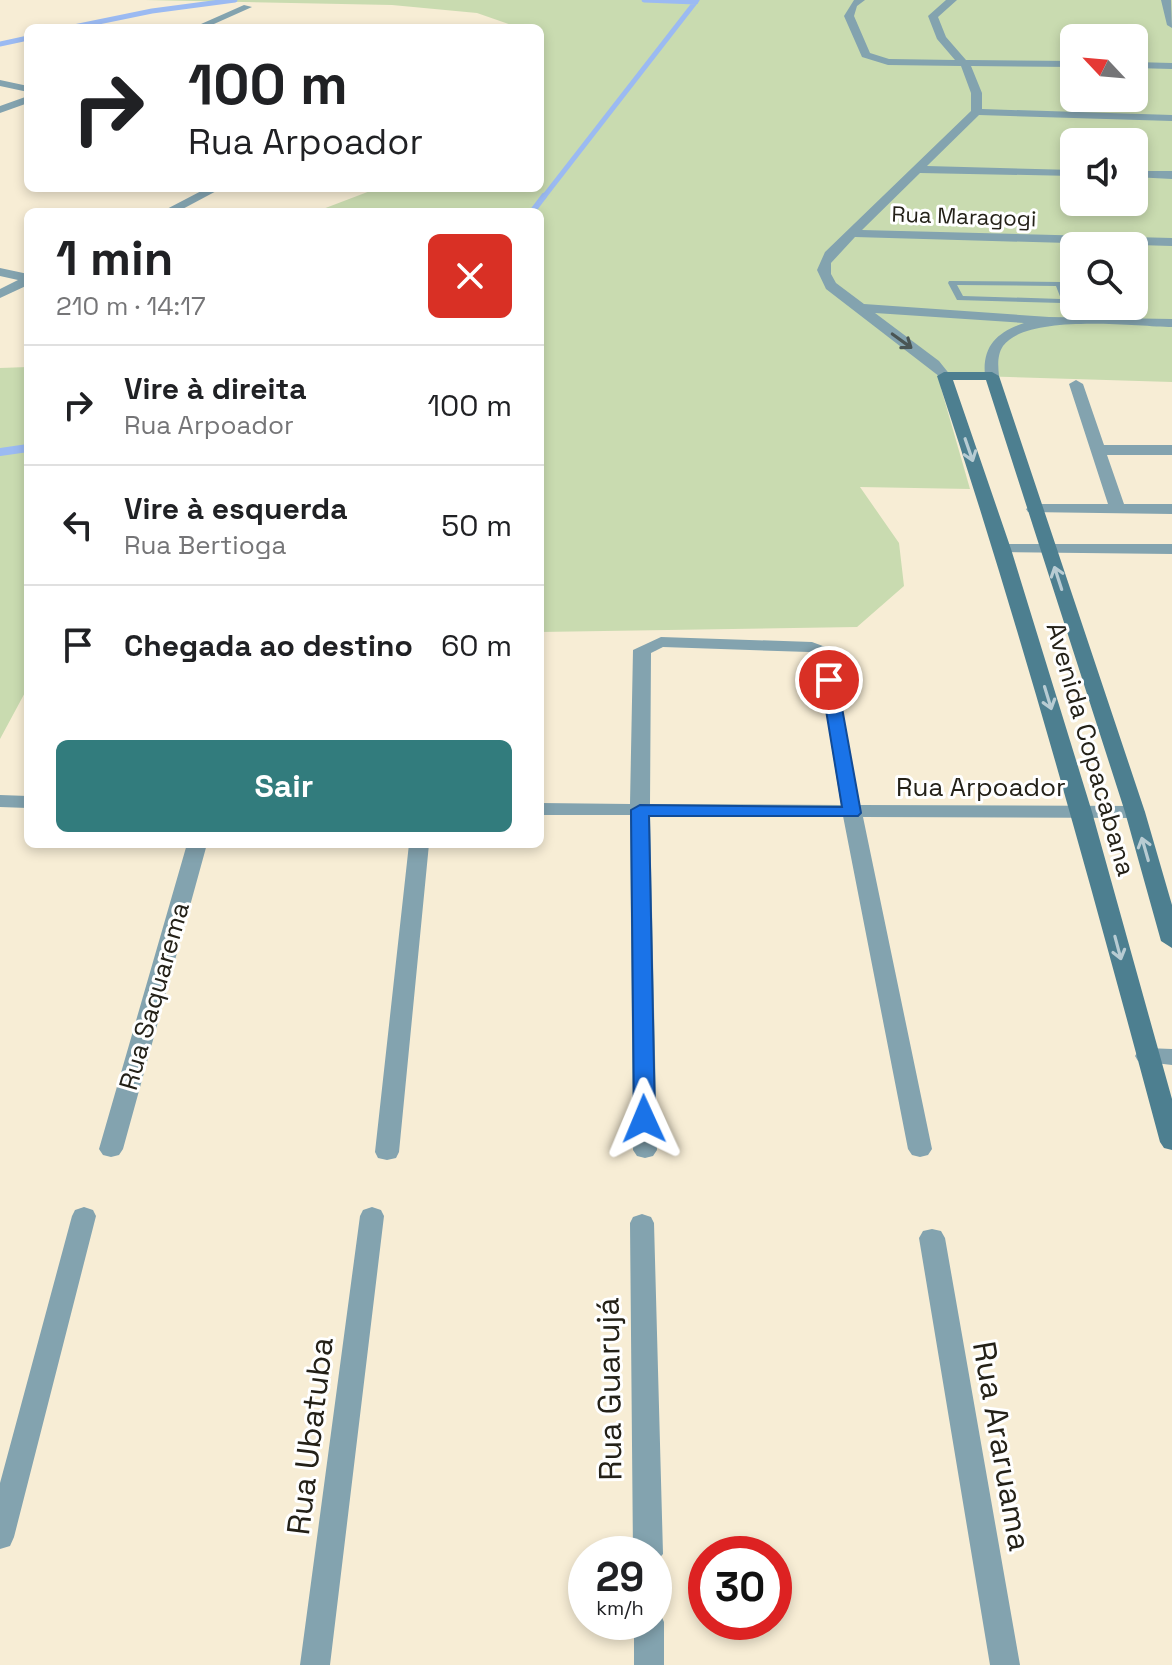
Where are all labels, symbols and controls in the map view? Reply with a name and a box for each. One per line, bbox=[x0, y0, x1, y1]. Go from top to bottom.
north arrow bbox=[1060, 24, 1148, 112]
map controls bbox=[1060, 24, 1148, 320]
text: 100 m bbox=[188, 49, 348, 120]
icon: right bbox=[56, 56, 160, 160]
text: Rua Arpoador bbox=[188, 119, 423, 165]
button: sound bbox=[1060, 128, 1148, 216]
street label: Rua Maragogi bbox=[891, 199, 1037, 233]
text: 1 min bbox=[56, 228, 173, 289]
button: search bbox=[1060, 232, 1148, 320]
button: close bbox=[428, 234, 512, 318]
text: 210 m · 14:17 bbox=[56, 289, 206, 323]
one-way arrow bbox=[891, 332, 913, 349]
text: Vire à direita bbox=[124, 369, 307, 408]
icon: right bbox=[56, 383, 100, 427]
text: 100 m bbox=[427, 386, 512, 425]
text: Rua Arpoador bbox=[124, 408, 294, 442]
one-way arrow bbox=[963, 437, 978, 462]
text: Vire à esquerda bbox=[124, 489, 348, 528]
icon: left bbox=[56, 503, 100, 547]
text: 50 m bbox=[441, 506, 512, 545]
text: Rua Bertioga bbox=[124, 528, 286, 562]
one-way arrow bbox=[1050, 566, 1065, 591]
street label: Avenida Copacabana bbox=[1038, 618, 1144, 880]
icon: arrive bbox=[56, 623, 100, 667]
text: Chegada ao destino bbox=[124, 626, 413, 665]
text: 60 m bbox=[441, 626, 512, 665]
pin bbox=[795, 646, 863, 714]
icon: arrive bbox=[807, 658, 851, 702]
one-way arrow bbox=[1041, 685, 1056, 710]
button: Sair bbox=[56, 740, 512, 832]
street label: Rua Arpoador bbox=[896, 770, 1066, 804]
one-way arrow bbox=[1137, 837, 1152, 863]
street label: Rua Saquarema bbox=[111, 898, 197, 1094]
one-way arrow bbox=[1111, 935, 1126, 961]
position arrow bbox=[602, 1077, 686, 1161]
street label: Rua Guarujá bbox=[587, 1297, 631, 1481]
street label: Rua Ubatuba bbox=[278, 1335, 342, 1537]
street label: Rua Araruama bbox=[964, 1338, 1040, 1554]
speed limit sign: 30 bbox=[688, 1536, 792, 1640]
text: 29 bbox=[596, 1552, 644, 1603]
text: km/h bbox=[596, 1595, 644, 1621]

